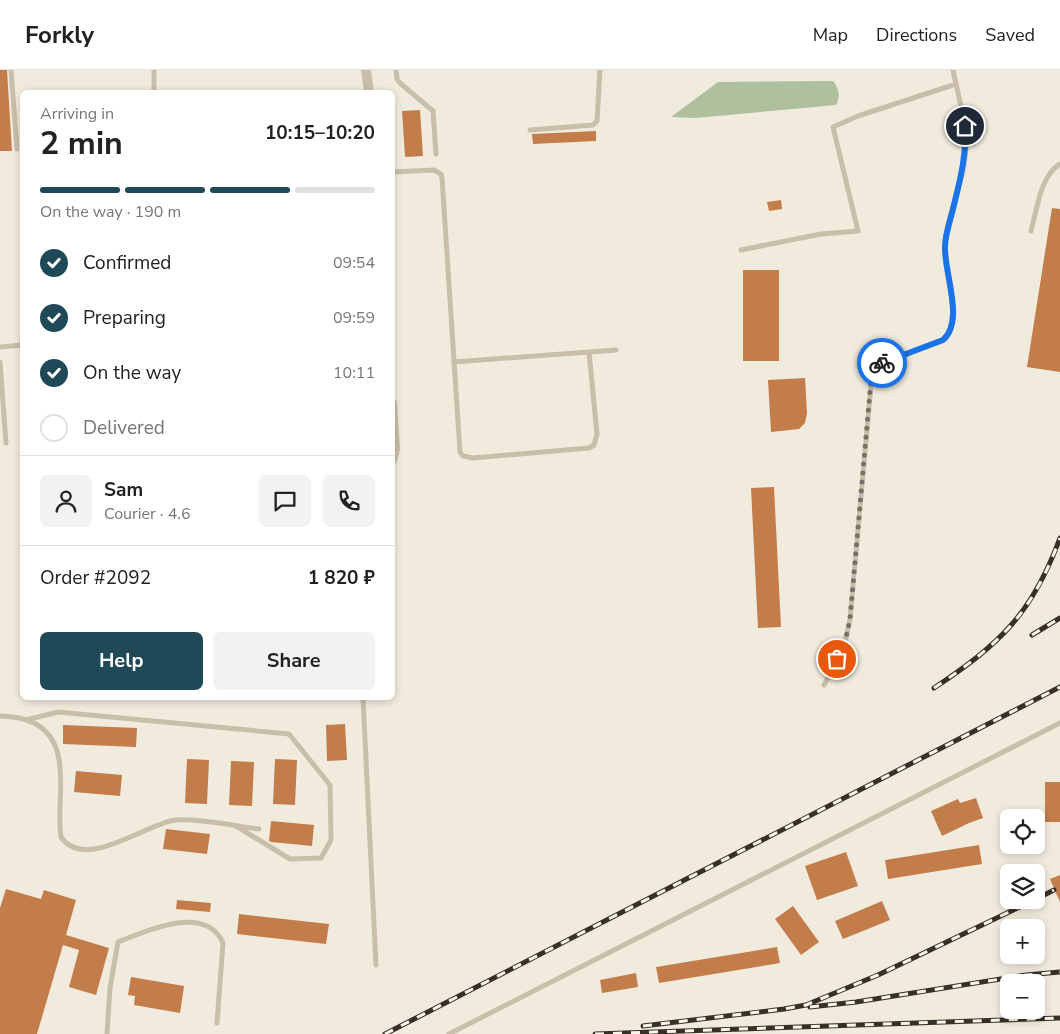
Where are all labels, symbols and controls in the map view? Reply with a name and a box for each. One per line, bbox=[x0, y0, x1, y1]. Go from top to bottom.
text: Forkly bbox=[25, 19, 94, 51]
text: Map bbox=[813, 23, 848, 47]
text: Directions bbox=[876, 23, 957, 47]
text: Saved bbox=[985, 23, 1035, 47]
text: Arriving in bbox=[40, 103, 114, 125]
pin bbox=[944, 105, 986, 147]
icon: home bbox=[951, 112, 979, 140]
text: 10:15–10:20 bbox=[265, 120, 375, 146]
text: 2 min bbox=[40, 122, 123, 165]
text: On the way · 190 m bbox=[40, 201, 181, 223]
icon: check bbox=[40, 249, 68, 277]
text: Confirmed bbox=[83, 250, 171, 276]
text: 09:54 bbox=[333, 252, 375, 274]
icon: check bbox=[40, 304, 68, 332]
text: Preparing bbox=[83, 305, 166, 331]
text: 09:59 bbox=[333, 307, 375, 329]
courier bbox=[857, 338, 907, 388]
icon: bike bbox=[868, 349, 896, 377]
icon: check bbox=[40, 359, 68, 387]
text: On the way bbox=[83, 360, 181, 386]
text: 10:11 bbox=[333, 362, 375, 384]
text: Delivered bbox=[83, 415, 165, 441]
button: person bbox=[40, 475, 92, 527]
button: chat bbox=[259, 475, 311, 527]
button: phone bbox=[323, 475, 375, 527]
text: Sam bbox=[104, 477, 143, 503]
text: Courier · 4.6 bbox=[104, 503, 190, 525]
text: Order #2092 bbox=[40, 565, 151, 591]
text: 1 820 ₽ bbox=[308, 565, 375, 591]
button: Help bbox=[40, 632, 203, 690]
button: Share bbox=[213, 632, 375, 690]
pin bbox=[816, 638, 858, 680]
icon: bag bbox=[823, 645, 851, 673]
map controls bbox=[1000, 809, 1045, 1019]
button: locate bbox=[1000, 809, 1045, 854]
button: layers bbox=[1000, 864, 1045, 909]
button: + bbox=[1000, 919, 1045, 964]
button: − bbox=[1000, 974, 1045, 1019]

